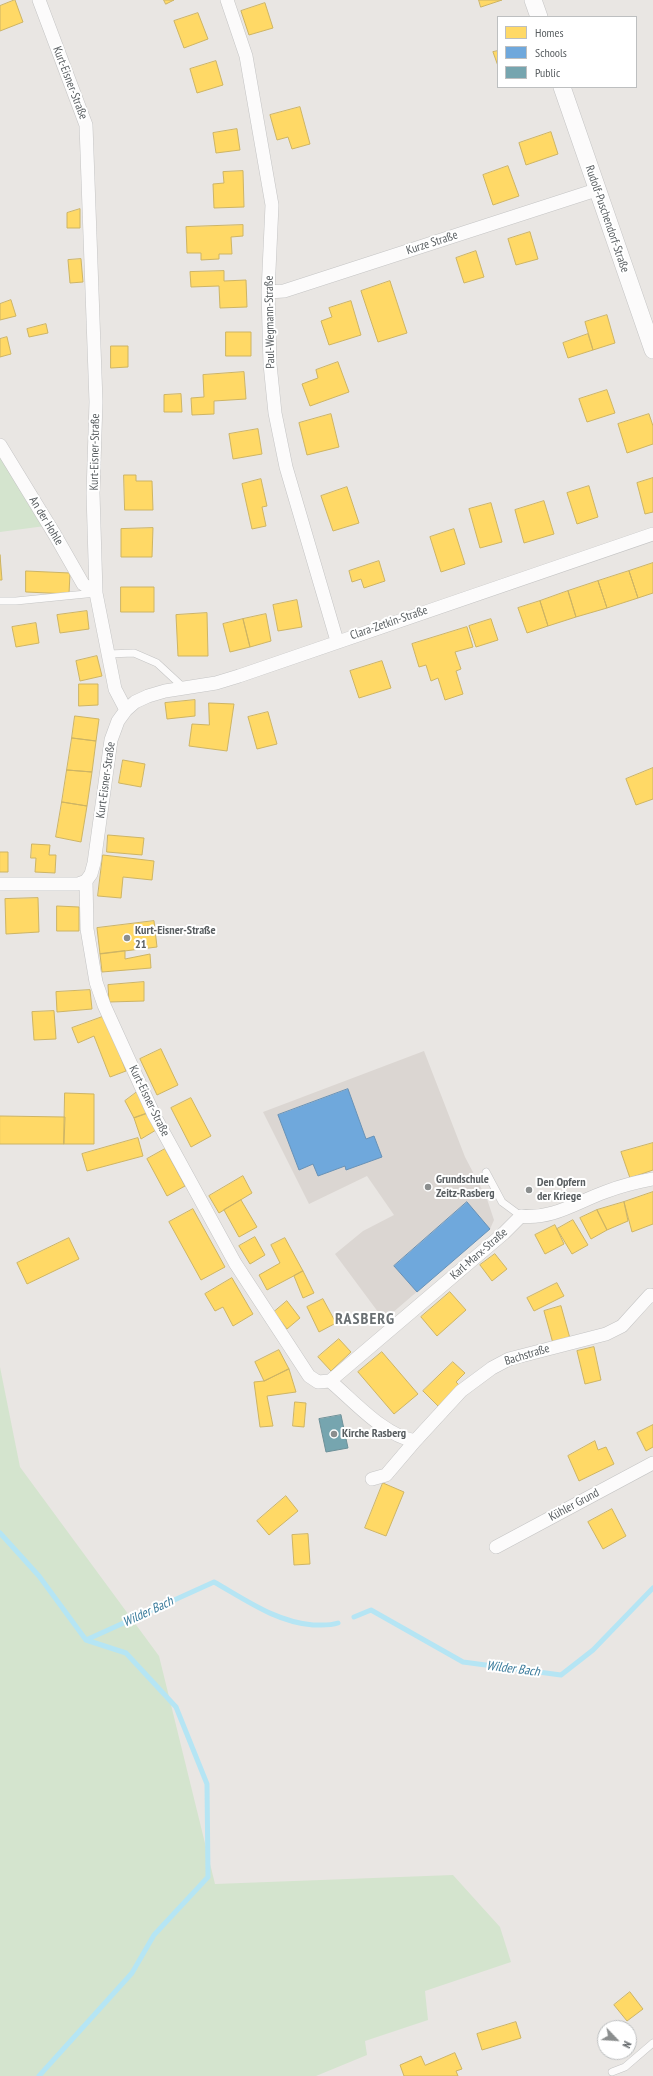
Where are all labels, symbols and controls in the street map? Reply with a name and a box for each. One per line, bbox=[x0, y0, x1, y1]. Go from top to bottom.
legend bbox=[497, 16, 637, 88]
text: Homes bbox=[535, 25, 563, 40]
street label: Kurt-Eisner-Straße bbox=[49, 44, 91, 122]
text: Schools bbox=[535, 45, 567, 60]
text: Public bbox=[535, 65, 560, 80]
street label: Rudolf-Puschendorf-Straße bbox=[582, 164, 632, 274]
street label: Kurze Straße bbox=[404, 228, 460, 258]
street label: Paul-Wegmann-Straße bbox=[262, 275, 278, 369]
street label: Kurt-Eisner-Straße bbox=[87, 413, 103, 491]
street label: An der Hohle bbox=[26, 494, 66, 548]
street label: Clara-Zetkin-Straße bbox=[348, 603, 430, 643]
street label: Kurt-Eisner-Straße bbox=[94, 741, 118, 819]
place label: Kurt-Eisner-Straße 21 bbox=[135, 924, 216, 952]
marker: Kurt-Eisner-Straße 21 bbox=[122, 933, 132, 943]
street label: Kurt-Eisner-Straße bbox=[126, 1063, 172, 1139]
place label: Grundschule Zeitz-Rasberg bbox=[436, 1173, 495, 1201]
place label: Den Opfern der Kriege bbox=[537, 1176, 586, 1204]
marker: Grundschule Zeitz-Rasberg bbox=[423, 1182, 433, 1192]
marker: Den Opfern der Kriege bbox=[524, 1185, 534, 1195]
street label: Karl-Marx-Straße bbox=[447, 1225, 511, 1283]
district label: RASBERG bbox=[335, 1309, 395, 1329]
street label: Bachstraße bbox=[503, 1341, 551, 1369]
place label: Kirche Rasberg bbox=[342, 1427, 406, 1441]
marker: Kirche Rasberg bbox=[329, 1429, 339, 1439]
street label: Kühler Grund bbox=[546, 1486, 602, 1524]
water label: Wilder Bach bbox=[120, 1594, 176, 1630]
water label: Wilder Bach bbox=[485, 1658, 541, 1680]
north arrow bbox=[597, 2020, 637, 2060]
text: N bbox=[619, 2039, 635, 2050]

